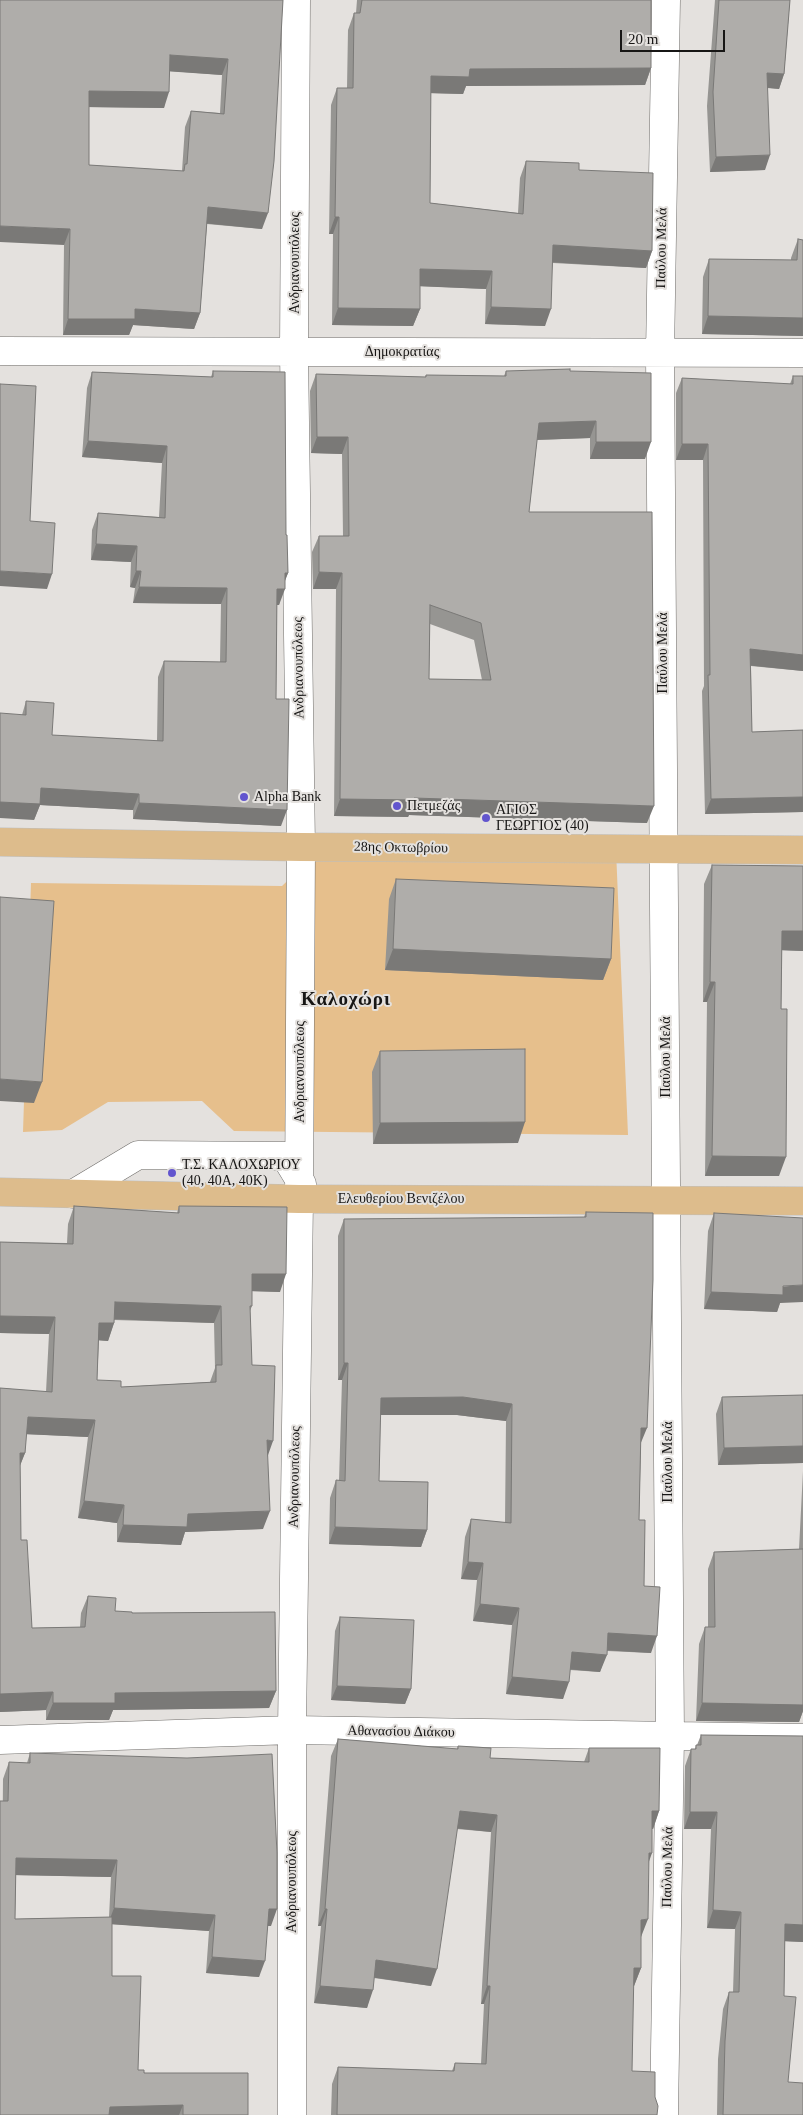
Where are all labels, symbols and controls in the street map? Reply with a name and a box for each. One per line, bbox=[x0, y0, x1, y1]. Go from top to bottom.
scale bar bbox=[623, 20, 728, 52]
text: 20 m bbox=[628, 31, 658, 47]
street label: Παύλου Μελά bbox=[653, 207, 671, 289]
street label: Ανδριανουπόλεως bbox=[287, 212, 303, 314]
street label: Δημοκρατίας bbox=[365, 344, 439, 360]
street label: Παύλου Μελά bbox=[655, 612, 671, 694]
street label: Ανδριανουπόλεως bbox=[290, 617, 308, 719]
place label: Alpha Bank bbox=[254, 789, 321, 805]
marker: Alpha Bank bbox=[238, 791, 250, 803]
place label: Πετμεζάς bbox=[407, 798, 460, 814]
marker: Πετμεζάς bbox=[391, 800, 403, 812]
place label: ΑΓΙΟΣ ΓΕΩΡΓΙΟΣ (40) bbox=[496, 802, 589, 834]
marker: ΑΓΙΟΣ ΓΕΩΡΓΙΟΣ (40) bbox=[480, 812, 492, 824]
street label: 28ης Οκτωβρίου bbox=[354, 839, 448, 857]
district label: Καλοχώρι bbox=[300, 989, 392, 1011]
street label: Παύλου Μελά bbox=[658, 1016, 674, 1098]
street label: Ανδριανουπόλεως bbox=[292, 1021, 308, 1123]
place label: Τ.Σ. ΚΑΛΟΧΩΡΙΟΥ (40, 40Α, 40Κ) bbox=[182, 1157, 301, 1190]
marker: Τ.Σ. ΚΑΛΟΧΩΡΙΟΥ (40, 40Α, 40Κ) bbox=[166, 1167, 178, 1179]
street label: Ελευθερίου Βενιζέλου bbox=[338, 1191, 464, 1207]
street label: Παύλου Μελά bbox=[660, 1421, 676, 1503]
street label: Ανδριανουπόλεως bbox=[286, 1426, 304, 1528]
street label: Αθανασίου Διάκου bbox=[347, 1723, 455, 1741]
street label: Παύλου Μελά bbox=[659, 1826, 677, 1908]
street label: Ανδριανουπόλεως bbox=[284, 1831, 300, 1933]

